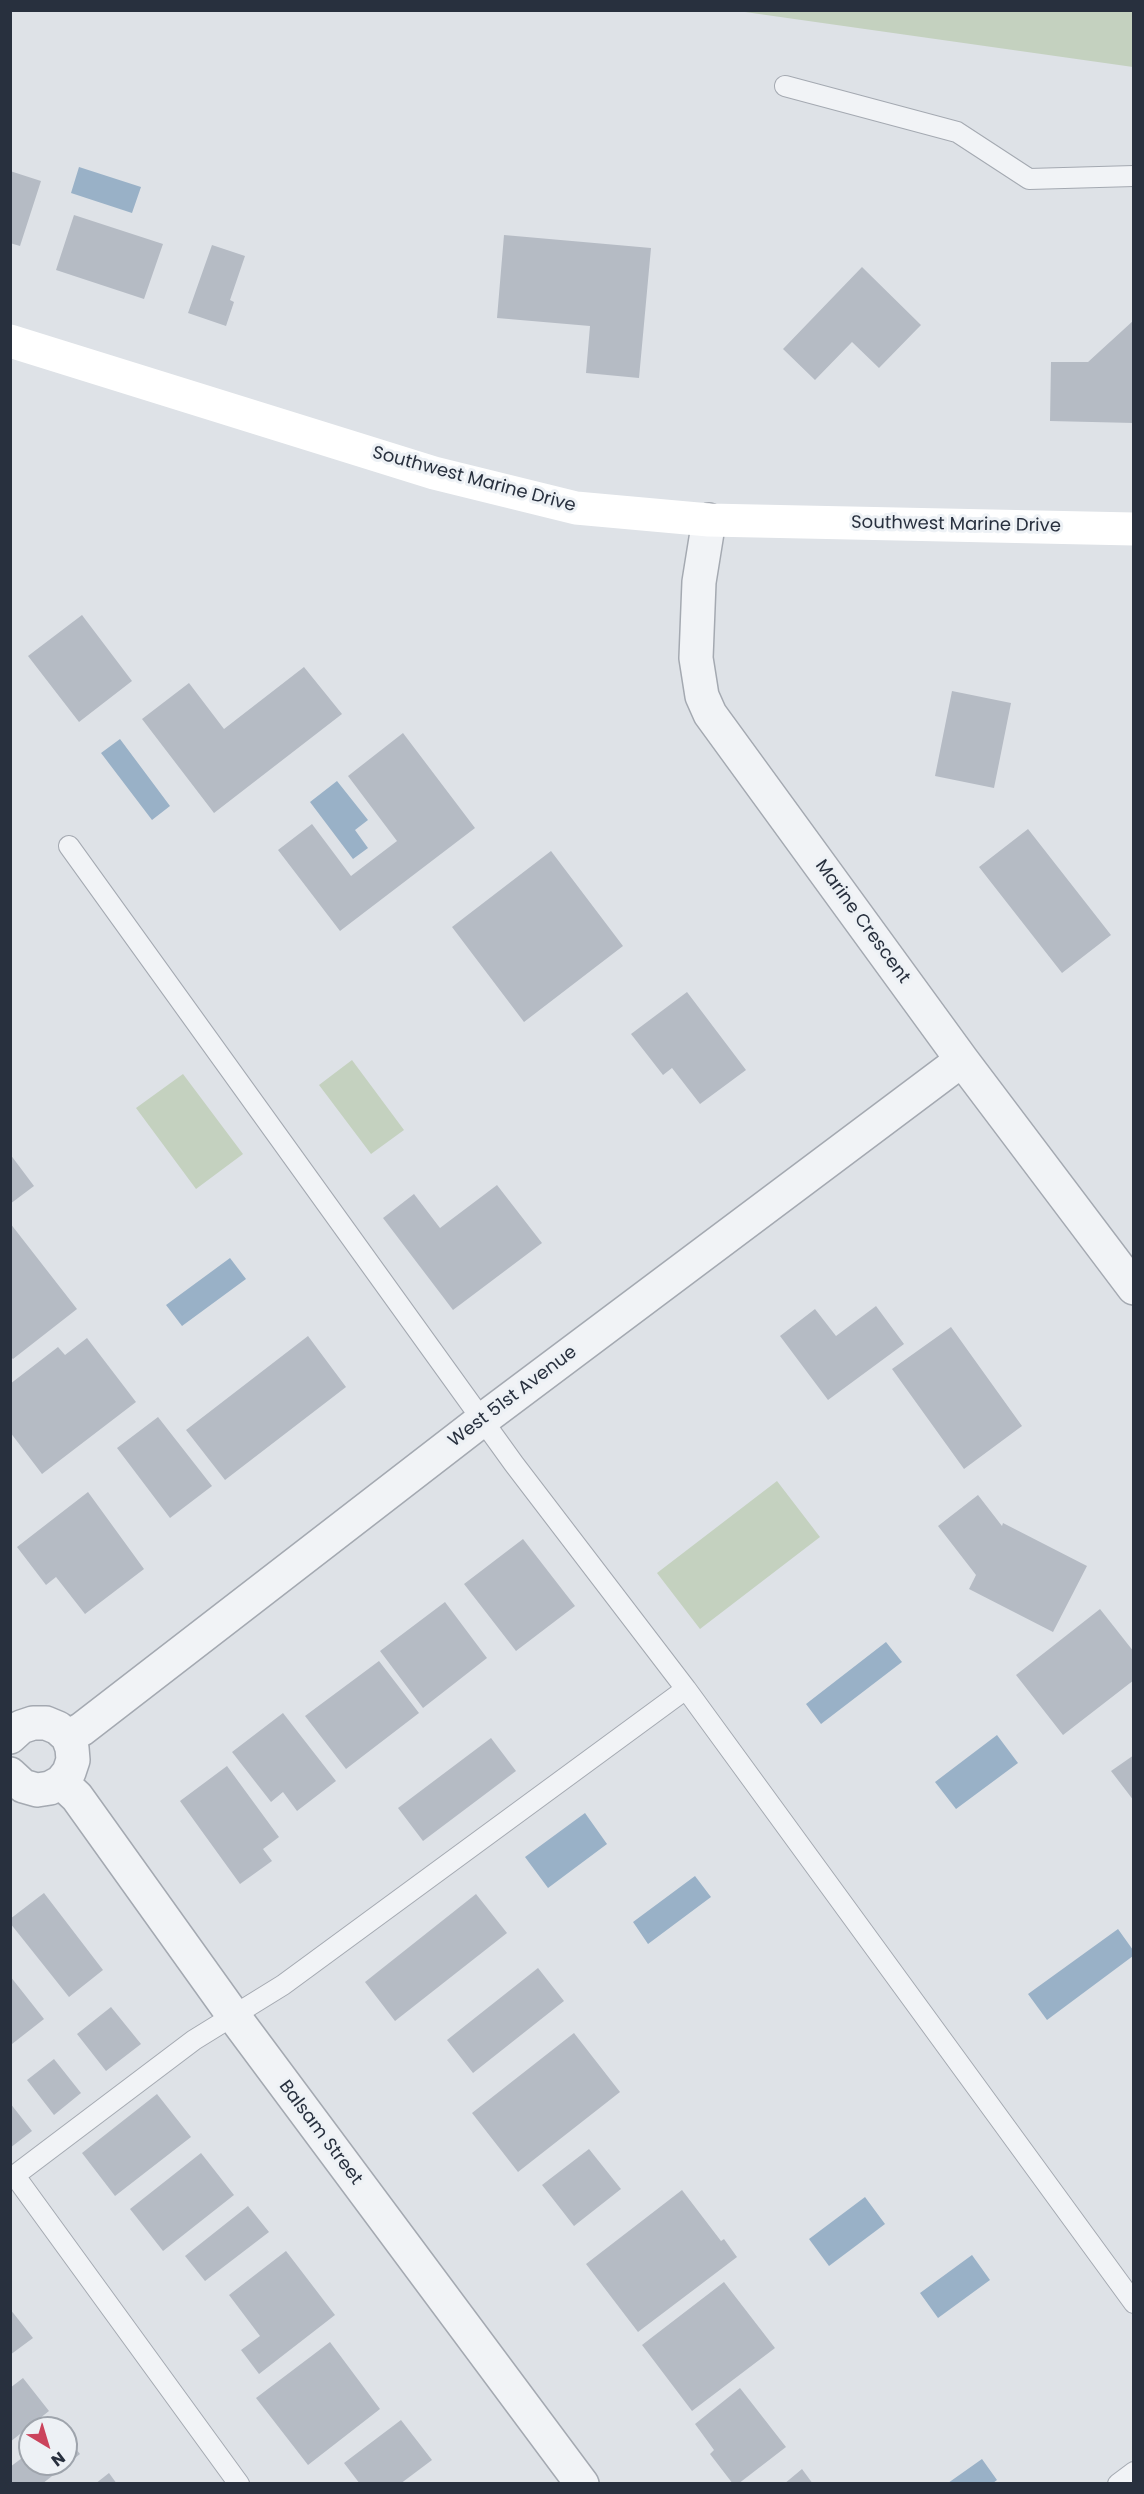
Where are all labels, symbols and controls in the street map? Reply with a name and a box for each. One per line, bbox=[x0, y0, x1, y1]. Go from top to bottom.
street label: Southwest Marine Drive bbox=[370, 442, 578, 518]
street label: Southwest Marine Drive bbox=[851, 512, 1061, 538]
street label: Marine Crescent bbox=[810, 856, 914, 988]
street label: West 51st Avenue bbox=[445, 1342, 581, 1452]
street label: Balsam Street bbox=[274, 2076, 366, 2190]
north arrow bbox=[18, 2416, 78, 2476]
text: N bbox=[46, 2446, 70, 2472]

